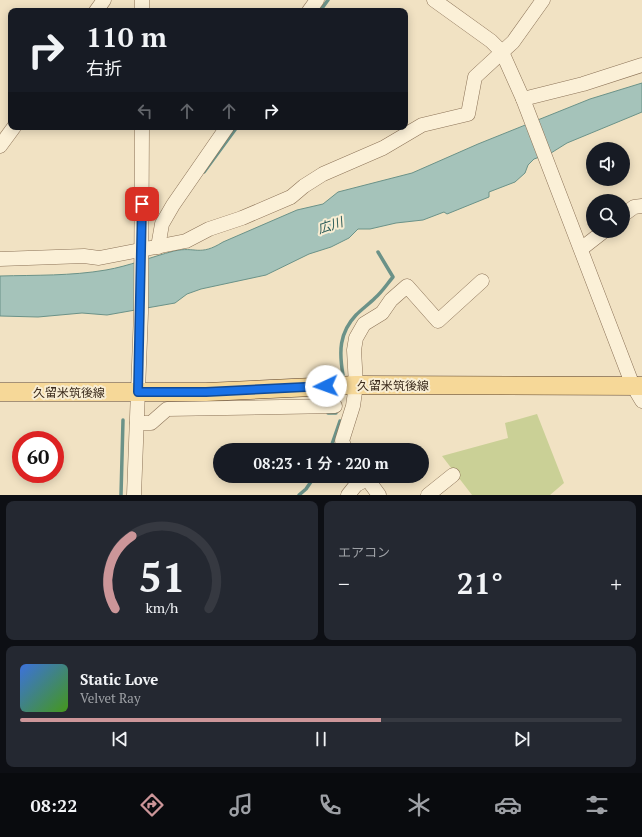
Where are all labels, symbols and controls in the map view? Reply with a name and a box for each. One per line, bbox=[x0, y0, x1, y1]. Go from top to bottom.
text: 110 m bbox=[86, 18, 167, 55]
icon: right bbox=[20, 24, 72, 76]
text: 右折 bbox=[86, 56, 122, 80]
icon: left bbox=[134, 100, 156, 122]
icon: ahead bbox=[176, 100, 198, 122]
icon: ahead bbox=[218, 100, 240, 122]
icon: right bbox=[260, 100, 282, 122]
map controls bbox=[586, 142, 630, 238]
button: sound bbox=[586, 142, 630, 186]
pin bbox=[125, 187, 159, 221]
icon: arrive bbox=[131, 193, 153, 215]
button: search bbox=[586, 194, 630, 238]
water label: 広川 bbox=[315, 212, 347, 238]
position arrow bbox=[305, 365, 347, 407]
street label: 久留米筑後線 bbox=[357, 378, 429, 393]
street label: 久留米筑後線 bbox=[33, 385, 105, 400]
speed limit sign: 60 bbox=[12, 431, 64, 483]
text: 08:23 · 1 分 · 220 m bbox=[254, 453, 389, 473]
text: エアコン bbox=[338, 543, 390, 561]
text: 51 bbox=[138, 548, 186, 603]
text: 21° bbox=[457, 563, 503, 603]
text: − bbox=[338, 569, 350, 598]
text: + bbox=[610, 569, 622, 598]
text: km/h bbox=[146, 597, 179, 616]
text: Static Love bbox=[80, 669, 158, 689]
text: Velvet Ray bbox=[80, 689, 140, 707]
icon: previous bbox=[109, 728, 131, 750]
icon: pause bbox=[310, 728, 332, 750]
icon: next bbox=[511, 728, 533, 750]
icon: directions bbox=[138, 791, 166, 819]
icon: music bbox=[227, 791, 255, 819]
icon: phone bbox=[316, 791, 344, 819]
icon: climate bbox=[405, 791, 433, 819]
icon: car bbox=[494, 791, 522, 819]
icon: filters bbox=[583, 791, 611, 819]
text: 08:22 bbox=[31, 793, 77, 817]

